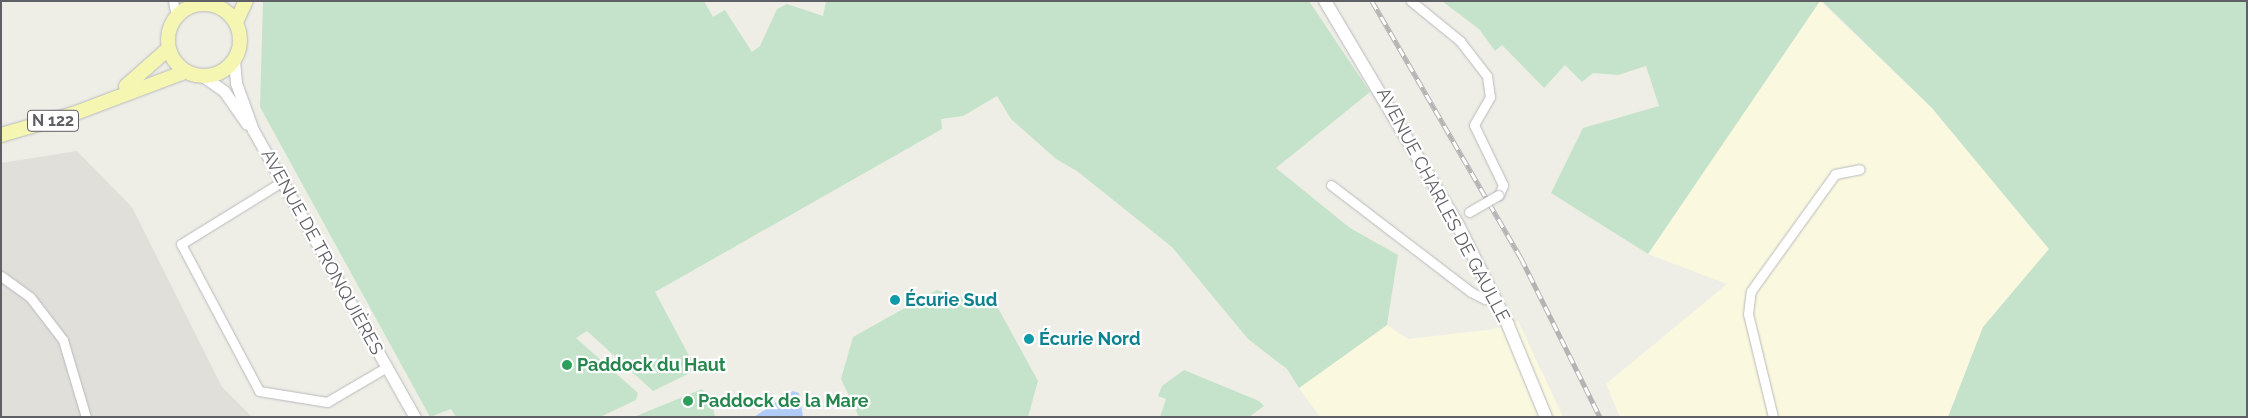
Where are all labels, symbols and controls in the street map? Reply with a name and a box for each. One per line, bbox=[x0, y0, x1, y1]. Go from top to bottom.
street label: AVENUE CHARLES DE GAULLE bbox=[1372, 84, 1514, 326]
road number: N 122 bbox=[27, 108, 79, 134]
street label: AVENUE DE TRONQUIÈRES bbox=[256, 145, 388, 359]
place label: Écurie Sud bbox=[905, 289, 997, 311]
marker: Écurie Sud bbox=[889, 294, 901, 306]
place label: Écurie Nord bbox=[1039, 328, 1141, 350]
marker: Écurie Nord bbox=[1023, 333, 1035, 345]
place label: Paddock du Haut bbox=[577, 354, 726, 376]
marker: Paddock du Haut bbox=[561, 359, 573, 371]
place label: Paddock de la Mare bbox=[698, 390, 869, 412]
marker: Paddock de la Mare bbox=[682, 395, 694, 407]

